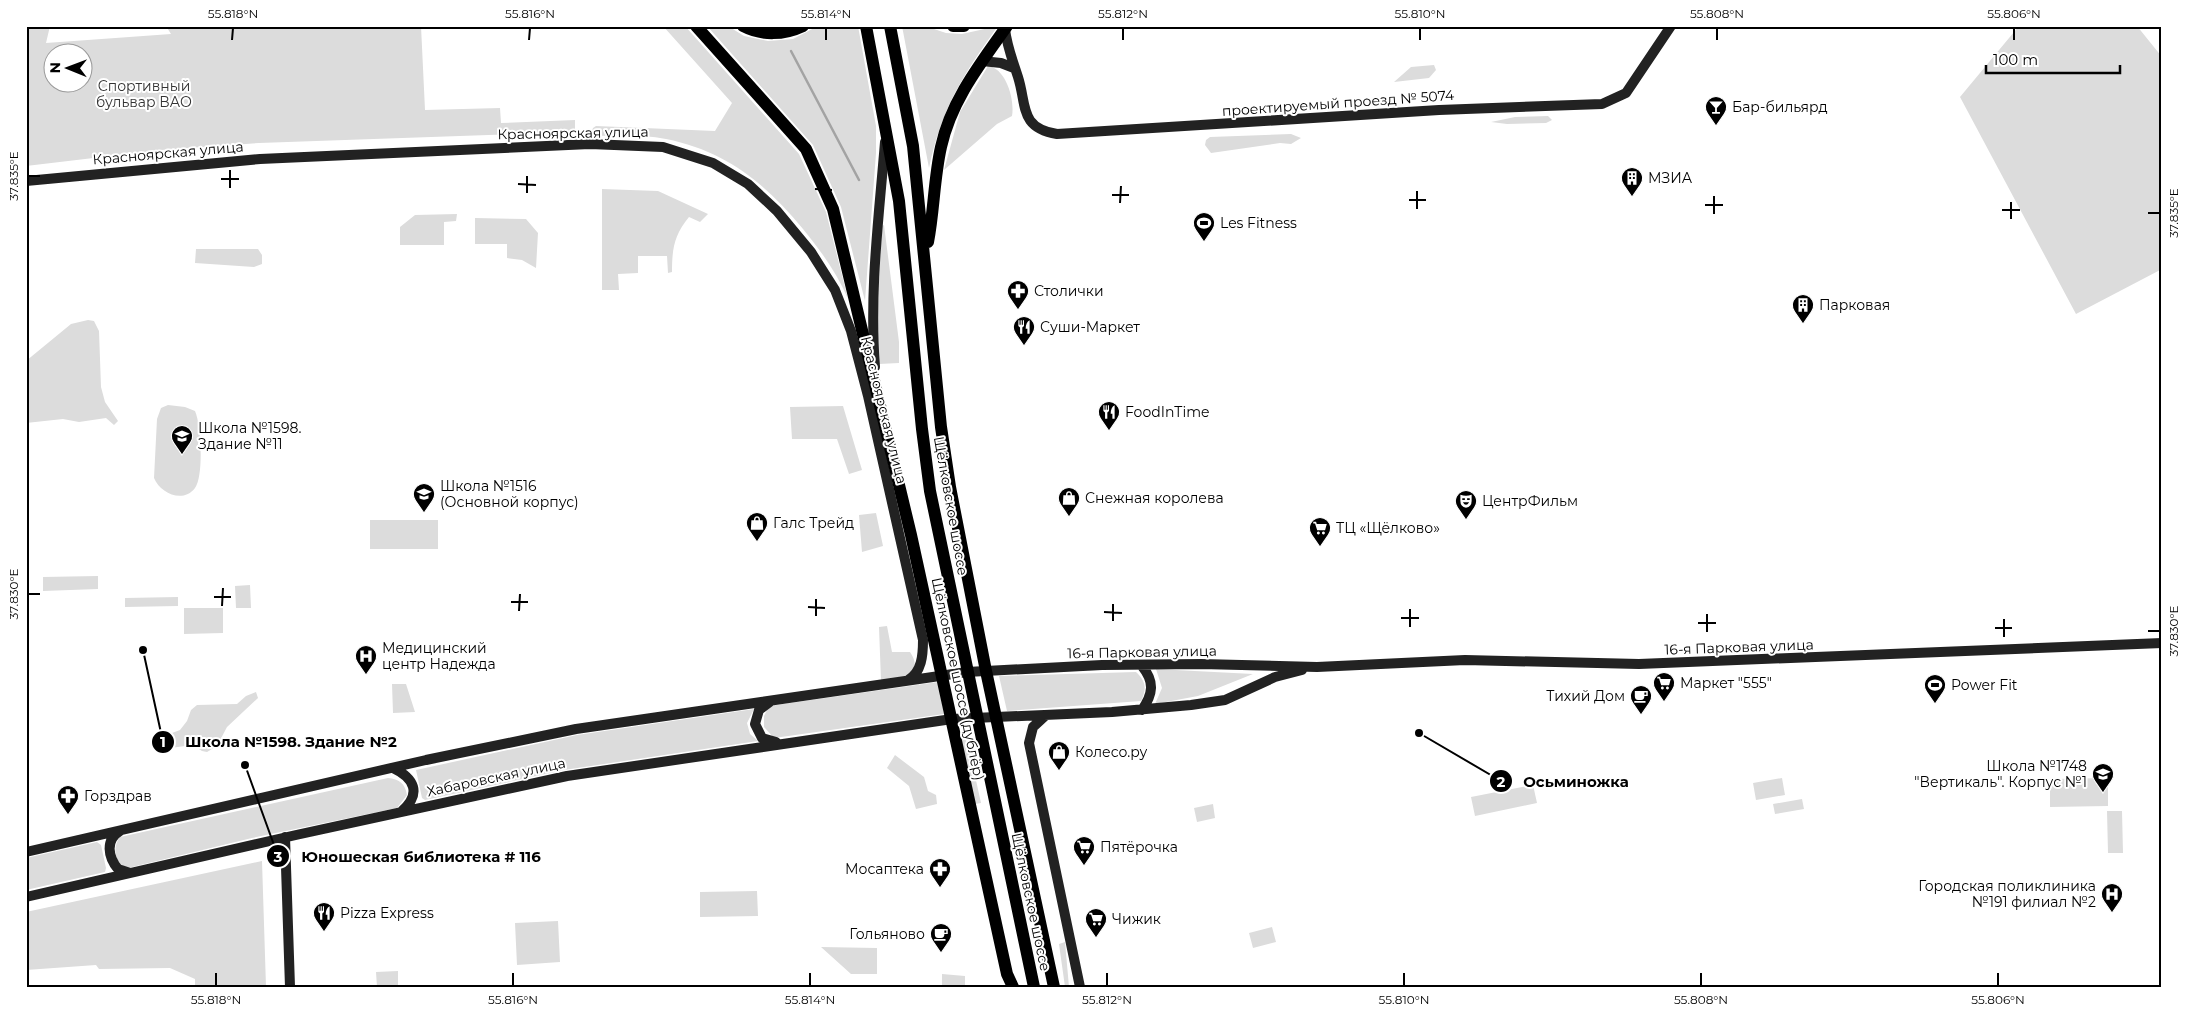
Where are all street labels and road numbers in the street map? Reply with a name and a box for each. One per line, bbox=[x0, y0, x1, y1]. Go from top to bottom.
street label: проектируемый проезд № 5074 bbox=[1221, 86, 1455, 120]
street label: Красноярская улица bbox=[497, 123, 649, 143]
street label: Красноярская улица bbox=[92, 137, 244, 169]
street label: Красноярская улица bbox=[857, 334, 911, 486]
street label: Щёлковское шоссе bbox=[930, 435, 972, 577]
street label: Щёлковское шоссе (дублёр) bbox=[928, 576, 988, 782]
street label: 16-я Парковая улица bbox=[1664, 635, 1814, 659]
street label: 16-я Парковая улица bbox=[1067, 642, 1217, 662]
street label: Хабаровская улица bbox=[425, 754, 567, 800]
street label: Щёлковское шоссе bbox=[1008, 831, 1054, 973]

